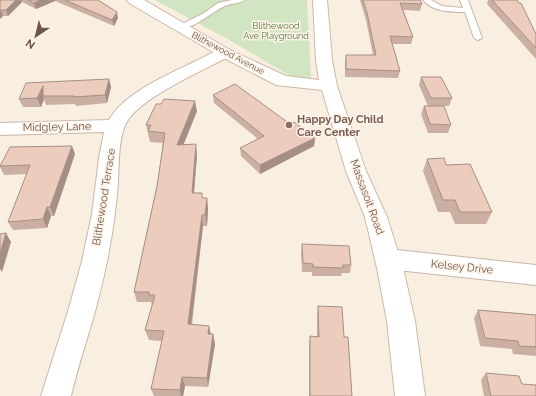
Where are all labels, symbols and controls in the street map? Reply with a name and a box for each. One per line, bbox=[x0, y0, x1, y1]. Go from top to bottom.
north arrow bbox=[16, 16, 56, 56]
park label: Blithewood Ave Playground bbox=[243, 21, 309, 41]
street label: Blithewood Avenue bbox=[190, 30, 267, 77]
text: N bbox=[23, 36, 38, 52]
place label: Happy Day Child Care Center bbox=[297, 113, 384, 139]
street label: Midgley Lane bbox=[23, 120, 92, 134]
marker: Happy Day Child Care Center bbox=[284, 120, 294, 130]
street label: Blithewood Terrace bbox=[90, 147, 118, 247]
street label: Massasoit Road bbox=[347, 157, 387, 237]
street label: Kelsey Drive bbox=[430, 257, 494, 277]

